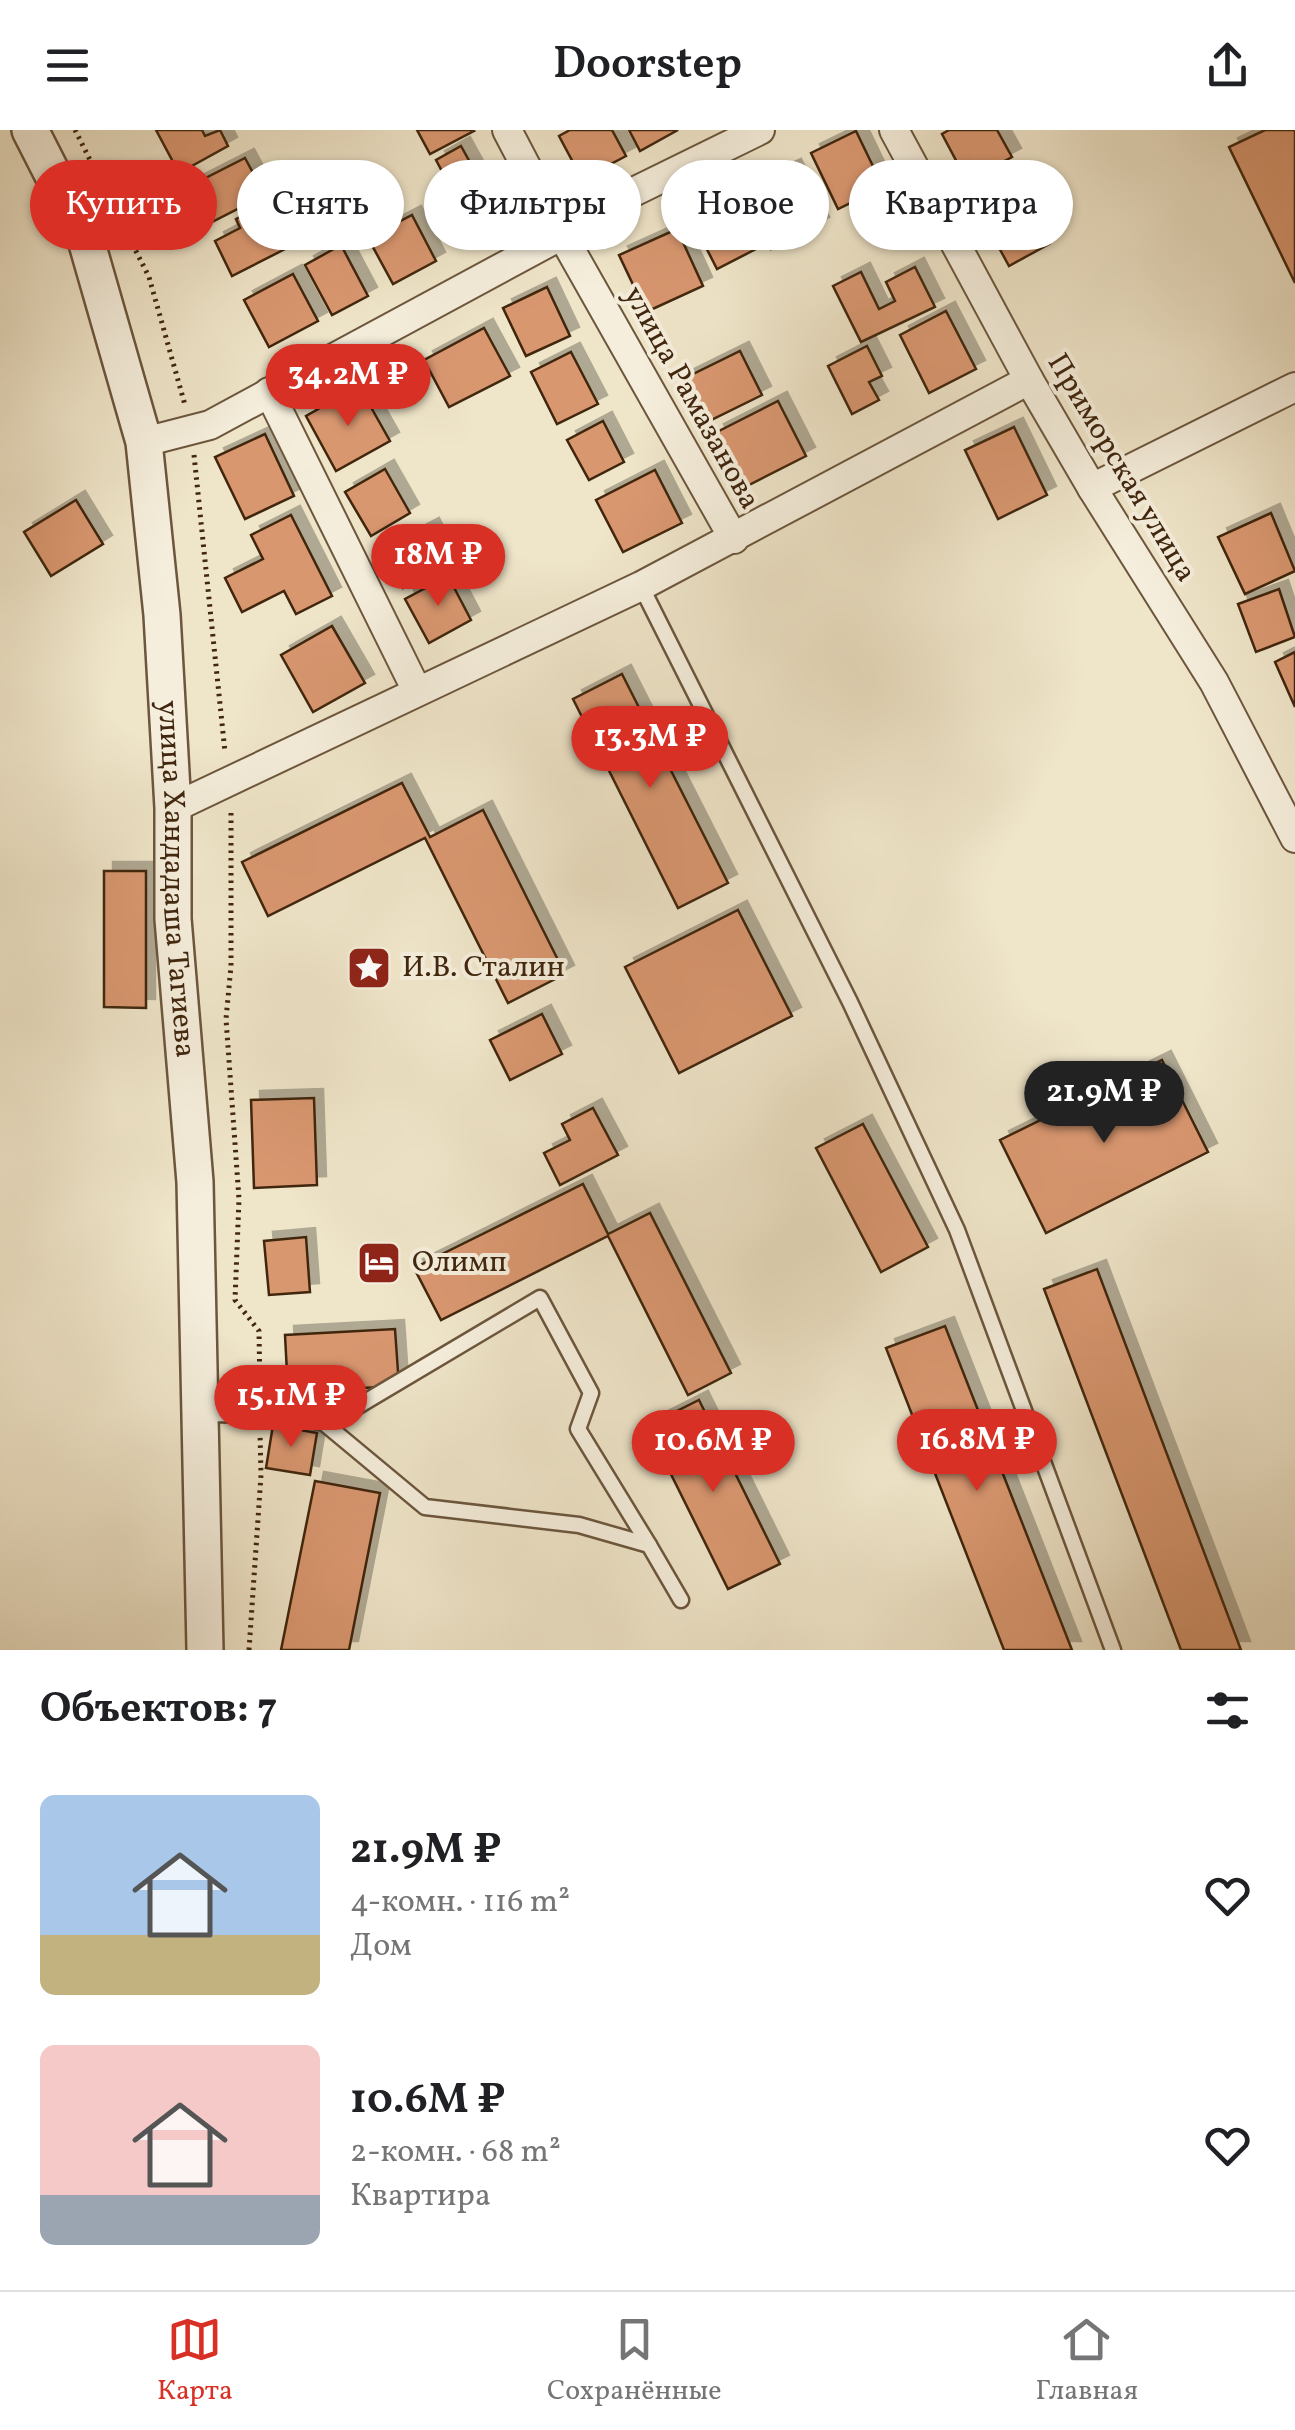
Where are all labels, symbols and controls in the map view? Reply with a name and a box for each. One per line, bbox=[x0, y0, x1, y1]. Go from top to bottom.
text: Doorstep bbox=[553, 34, 742, 97]
icon: menu bbox=[40, 38, 95, 93]
icon: share bbox=[1200, 38, 1255, 93]
chip: Купить bbox=[30, 160, 217, 250]
chip: Снять bbox=[237, 160, 404, 250]
chip: Фильтры bbox=[424, 160, 641, 250]
chip: Новое bbox=[661, 160, 829, 250]
chip: Квартира bbox=[849, 160, 1073, 250]
street label: улица Рамазанова bbox=[612, 279, 770, 517]
pin: 34.2M ₽ bbox=[256, 344, 440, 429]
street label: Приморская улица bbox=[1036, 346, 1206, 590]
text: 34.2M ₽ bbox=[288, 354, 408, 398]
pin: 18M ₽ bbox=[368, 524, 508, 609]
text: 18M ₽ bbox=[393, 534, 483, 578]
street label: улица Хандадаша Тагиева bbox=[146, 699, 206, 1060]
pin: 13.3M ₽ bbox=[558, 706, 742, 791]
text: 13.3M ₽ bbox=[593, 716, 707, 760]
place icon: И.В. Сталин bbox=[346, 945, 392, 991]
place label: И.В. Сталин bbox=[402, 947, 565, 989]
pin: 21.9M ₽ bbox=[1012, 1061, 1196, 1146]
text: 21.9M ₽ bbox=[1046, 1071, 1162, 1115]
hotel icon: Олимп bbox=[356, 1240, 402, 1286]
place label: Олимп bbox=[412, 1242, 507, 1284]
pin: 15.1M ₽ bbox=[199, 1365, 383, 1450]
text: 15.1M ₽ bbox=[236, 1375, 346, 1419]
pin: 16.8M ₽ bbox=[885, 1409, 1069, 1494]
pin: 10.6M ₽ bbox=[621, 1410, 805, 1495]
text: 16.8M ₽ bbox=[919, 1419, 1035, 1463]
text: 10.6M ₽ bbox=[654, 1420, 772, 1464]
text: Объектов: 7 bbox=[40, 1681, 277, 1740]
icon: filters bbox=[1200, 1683, 1255, 1738]
text: 21.9M ₽ bbox=[350, 1822, 502, 1881]
icon: home bbox=[120, 1835, 240, 1955]
icon: heart bbox=[1200, 1868, 1255, 1923]
text: 4-комн. · 116 m² bbox=[350, 1881, 570, 1925]
text: Дом bbox=[350, 1925, 412, 1969]
text: 10.6M ₽ bbox=[350, 2072, 506, 2131]
icon: home bbox=[120, 2085, 240, 2205]
icon: heart bbox=[1200, 2118, 1255, 2173]
text: 2-комн. · 68 m² bbox=[350, 2131, 561, 2175]
text: Квартира bbox=[350, 2175, 491, 2219]
tab: Карта bbox=[157, 2312, 233, 2411]
tab: Сохранённые bbox=[547, 2312, 722, 2411]
tab: Главная bbox=[1036, 2312, 1138, 2411]

